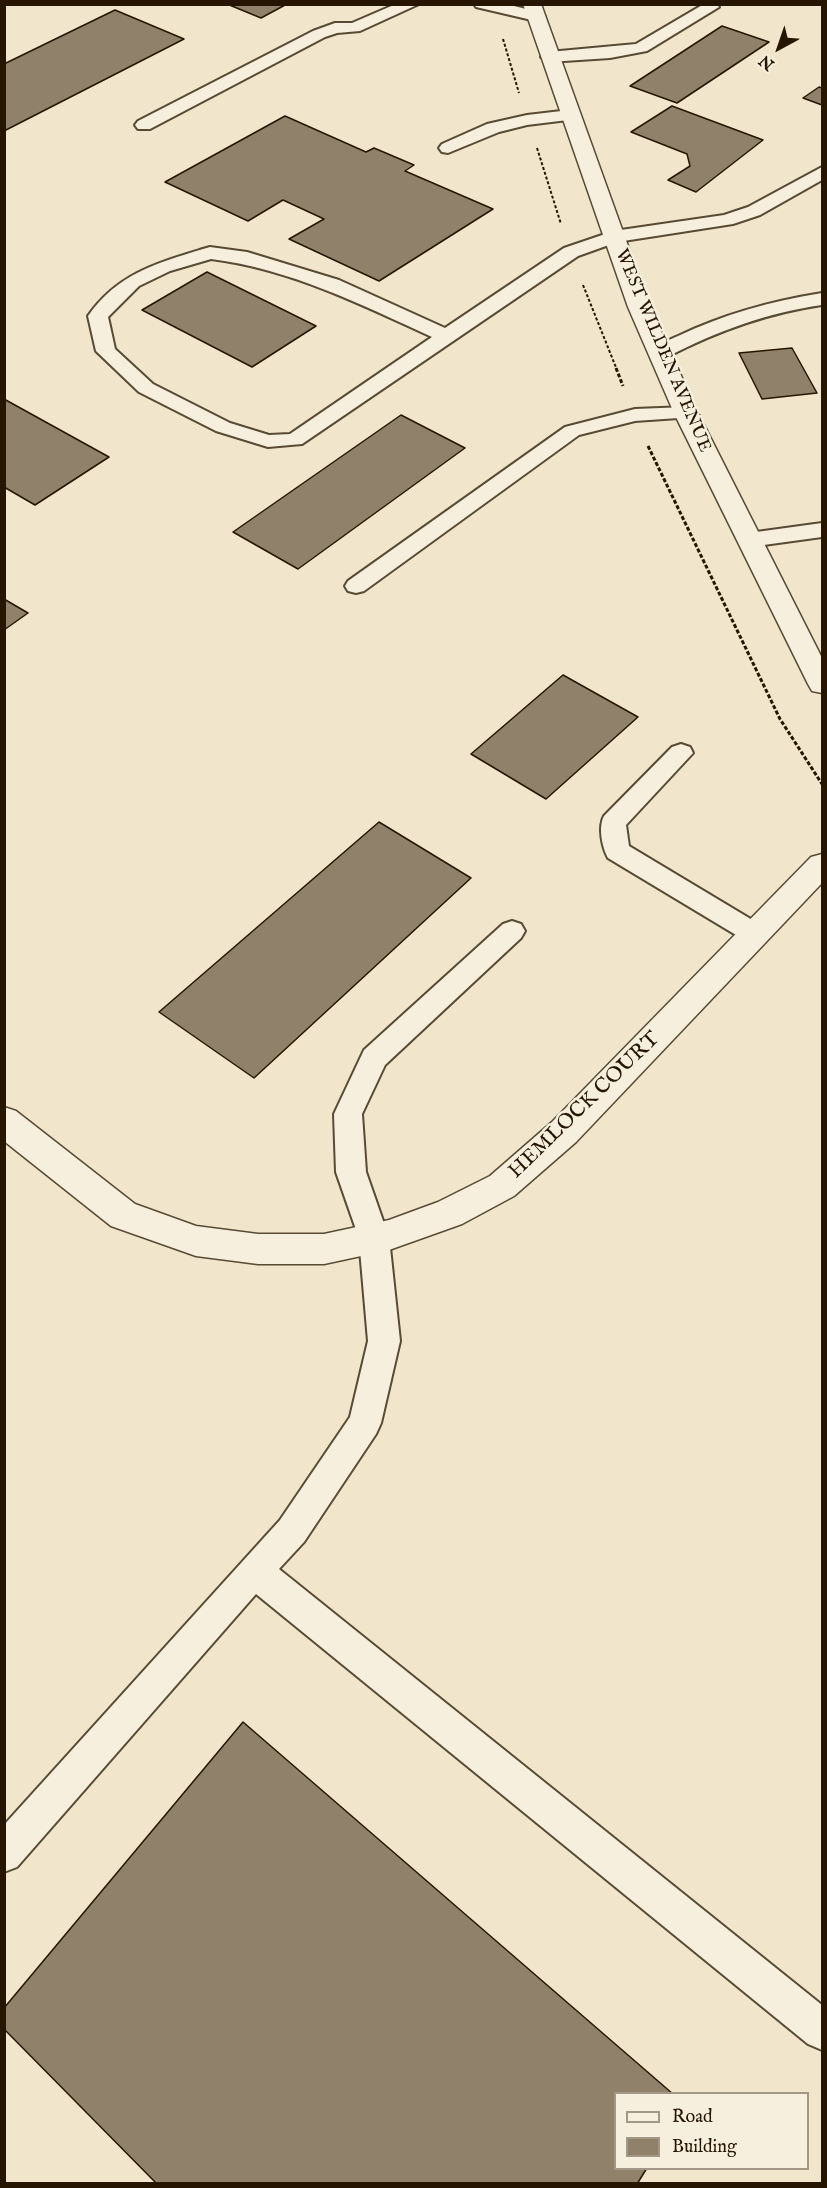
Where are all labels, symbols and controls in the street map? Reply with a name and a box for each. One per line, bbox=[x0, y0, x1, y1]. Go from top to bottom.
north arrow bbox=[749, 18, 809, 78]
text: N bbox=[756, 50, 779, 74]
street label: WEST WILDEN AVENUE bbox=[609, 246, 715, 456]
street label: HEMLOCK COURT bbox=[504, 1027, 666, 1185]
legend bbox=[614, 2092, 809, 2170]
text: Road bbox=[672, 2106, 713, 2129]
text: Building bbox=[672, 2136, 737, 2159]

